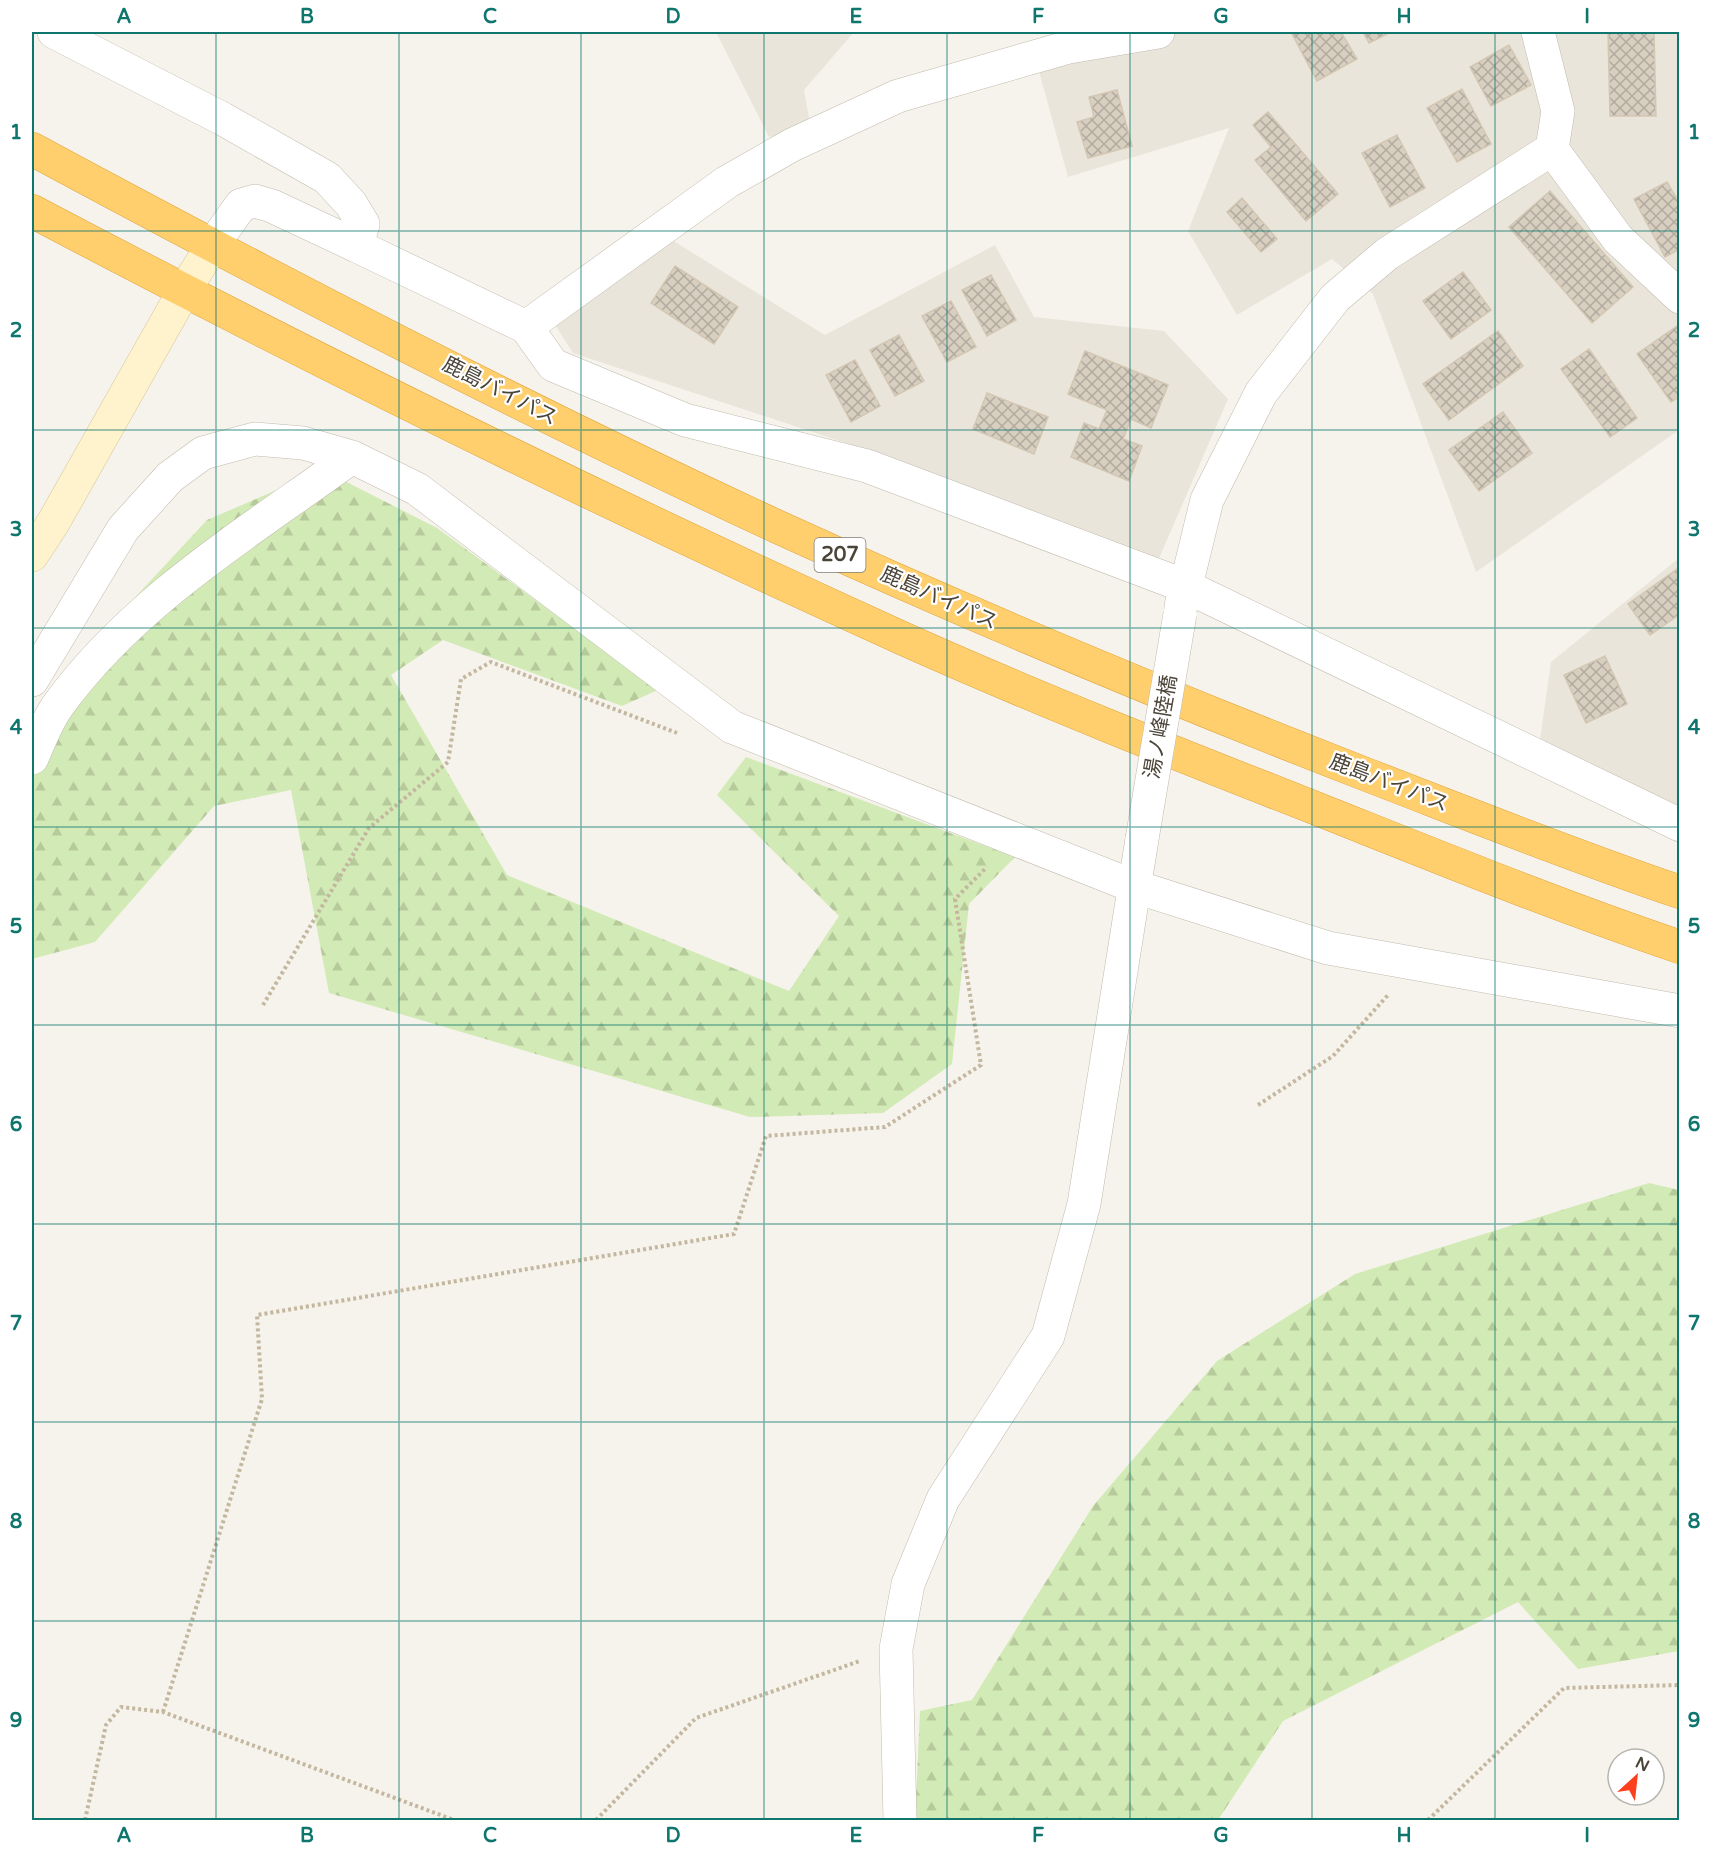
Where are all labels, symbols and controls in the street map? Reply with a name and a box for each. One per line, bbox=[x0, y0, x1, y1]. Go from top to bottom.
text: A bbox=[117, 5, 132, 29]
text: B bbox=[300, 5, 314, 29]
text: C bbox=[483, 5, 497, 29]
text: D bbox=[665, 5, 681, 29]
text: E bbox=[850, 5, 863, 29]
text: F bbox=[1032, 5, 1044, 29]
text: G bbox=[1213, 5, 1229, 29]
text: H bbox=[1396, 5, 1412, 29]
text: I bbox=[1584, 5, 1590, 29]
text: 1 bbox=[10, 121, 22, 145]
text: 1 bbox=[1688, 121, 1700, 145]
text: 2 bbox=[10, 319, 22, 343]
text: 2 bbox=[1688, 319, 1700, 343]
street label: 鹿島バイパス bbox=[438, 351, 562, 431]
text: 3 bbox=[10, 518, 22, 542]
text: 3 bbox=[1688, 518, 1700, 542]
road number: 207 bbox=[814, 538, 866, 572]
street label: 鹿島バイパス bbox=[877, 561, 1001, 635]
street label: 湯ノ峰陸橋 bbox=[1140, 673, 1182, 781]
text: 4 bbox=[10, 716, 23, 740]
text: 4 bbox=[1688, 716, 1701, 740]
street label: 鹿島バイパス bbox=[1326, 749, 1452, 817]
text: 5 bbox=[10, 915, 22, 939]
text: 5 bbox=[1688, 915, 1700, 939]
text: 6 bbox=[10, 1113, 22, 1137]
text: 6 bbox=[1688, 1113, 1700, 1137]
text: 7 bbox=[10, 1312, 22, 1336]
text: 7 bbox=[1688, 1312, 1700, 1336]
text: 8 bbox=[10, 1510, 22, 1534]
text: 8 bbox=[1688, 1510, 1700, 1534]
text: 9 bbox=[10, 1709, 22, 1733]
text: 9 bbox=[1688, 1709, 1700, 1733]
north arrow bbox=[1606, 1747, 1666, 1807]
text: N bbox=[1632, 1753, 1653, 1776]
text: A bbox=[117, 1824, 132, 1848]
text: B bbox=[300, 1824, 314, 1848]
text: C bbox=[483, 1824, 497, 1848]
text: D bbox=[665, 1824, 681, 1848]
text: E bbox=[850, 1824, 863, 1848]
text: F bbox=[1032, 1824, 1044, 1848]
text: G bbox=[1213, 1824, 1229, 1848]
text: H bbox=[1396, 1824, 1412, 1848]
text: I bbox=[1584, 1824, 1590, 1848]

